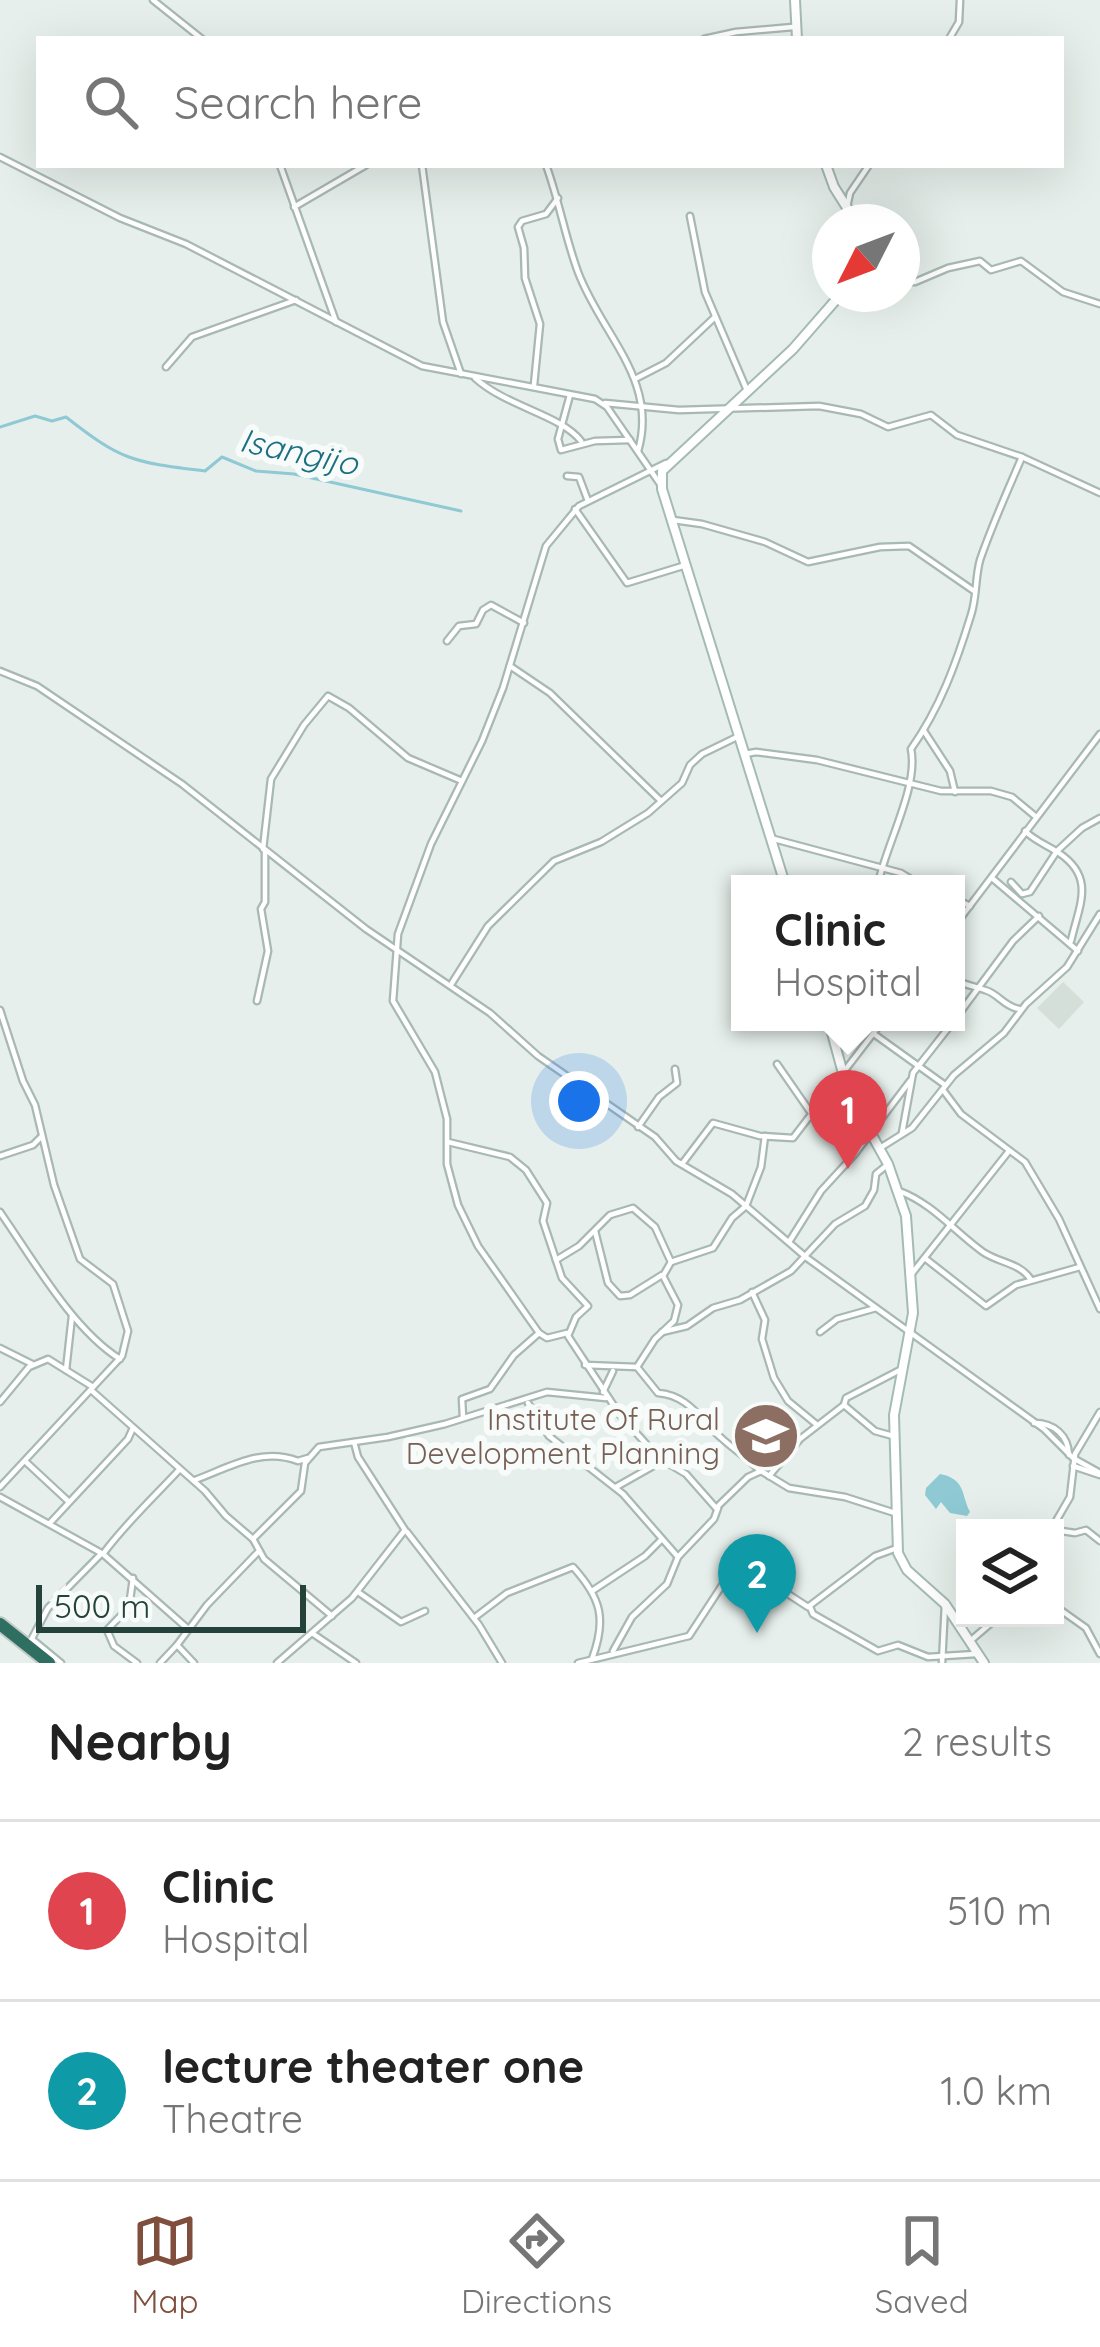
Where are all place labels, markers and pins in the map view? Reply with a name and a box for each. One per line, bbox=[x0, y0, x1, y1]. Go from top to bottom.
pin: 1 bbox=[809, 1070, 887, 1169]
place label: Institute Of Rural Development Planning bbox=[406, 1400, 720, 1472]
school or university icon: Institute Of Rural Development Planning bbox=[731, 1401, 801, 1471]
pin: 2 bbox=[718, 1534, 796, 1633]

